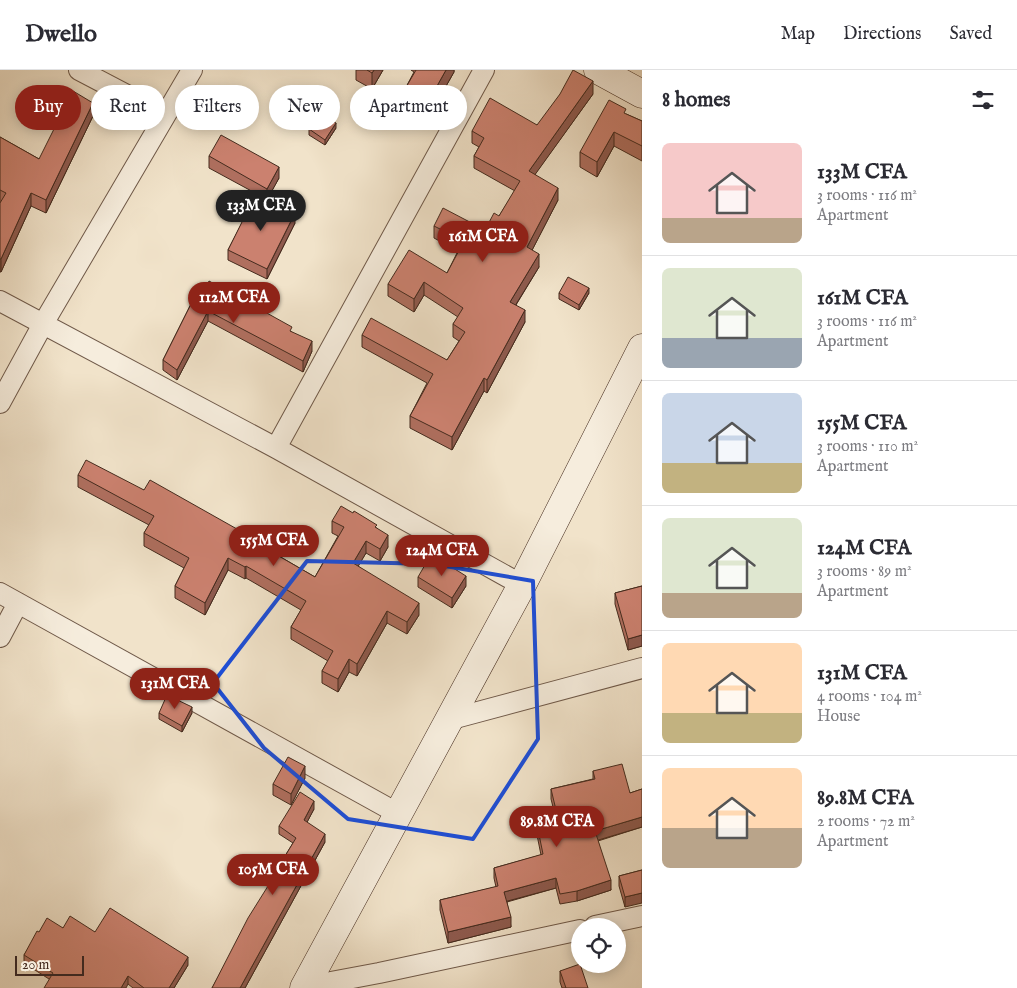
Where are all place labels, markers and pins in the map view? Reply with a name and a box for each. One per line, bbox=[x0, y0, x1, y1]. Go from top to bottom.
pin: 133M CFA bbox=[209, 190, 313, 232]
pin: 161M CFA bbox=[431, 220, 535, 263]
pin: 112M CFA bbox=[182, 282, 286, 324]
pin: 155M CFA bbox=[222, 524, 326, 567]
pin: 124M CFA bbox=[390, 534, 494, 577]
pin: 131M CFA bbox=[123, 668, 227, 710]
pin: 89.8M CFA bbox=[500, 806, 614, 848]
pin: 105M CFA bbox=[221, 854, 325, 896]

